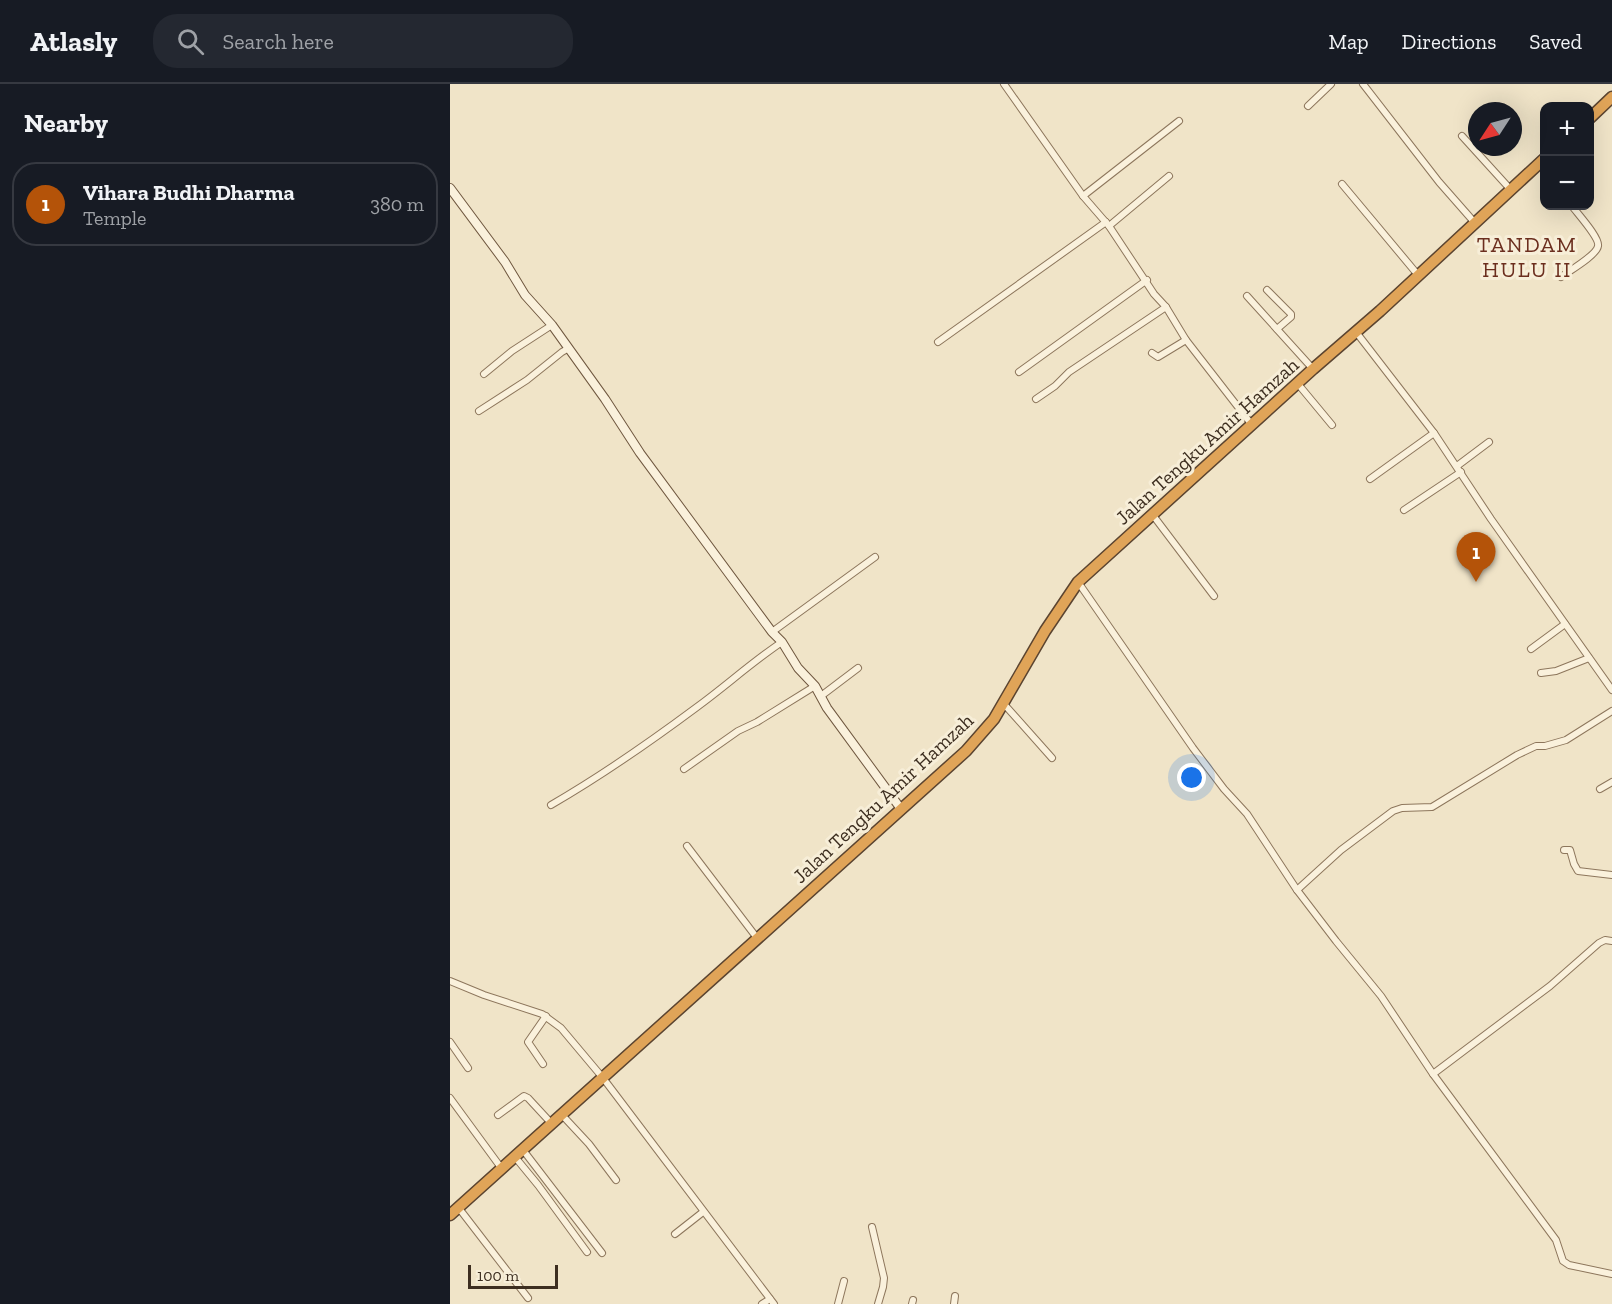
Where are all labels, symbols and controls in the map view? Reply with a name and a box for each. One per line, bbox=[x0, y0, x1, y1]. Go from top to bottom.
search box bbox=[153, 14, 573, 68]
text: Atlasly bbox=[30, 25, 117, 58]
icon: search bbox=[174, 25, 207, 58]
text: Search here bbox=[222, 28, 334, 55]
text: Map bbox=[1329, 29, 1369, 54]
text: Directions bbox=[1402, 29, 1496, 54]
text: Saved bbox=[1529, 29, 1582, 54]
north arrow bbox=[1468, 102, 1522, 156]
map controls bbox=[1540, 102, 1594, 210]
button: + bbox=[1540, 102, 1594, 156]
text: Nearby bbox=[24, 107, 108, 139]
button: − bbox=[1540, 156, 1594, 210]
text: Vihara Budhi Dharma bbox=[83, 179, 295, 206]
text: 1 bbox=[41, 192, 50, 216]
text: 380 m bbox=[370, 192, 424, 216]
text: Temple bbox=[83, 206, 147, 230]
district label: TANDAM HULU II bbox=[1477, 231, 1577, 283]
street label: Jalan Tengku Amir Hamzah bbox=[1111, 352, 1304, 529]
pin: 1 bbox=[1456, 532, 1496, 582]
street label: Jalan Tengku Amir Hamzah bbox=[788, 708, 979, 888]
your location bbox=[1177, 763, 1206, 792]
scale bar bbox=[468, 1262, 558, 1290]
text: 100 m bbox=[477, 1266, 519, 1285]

